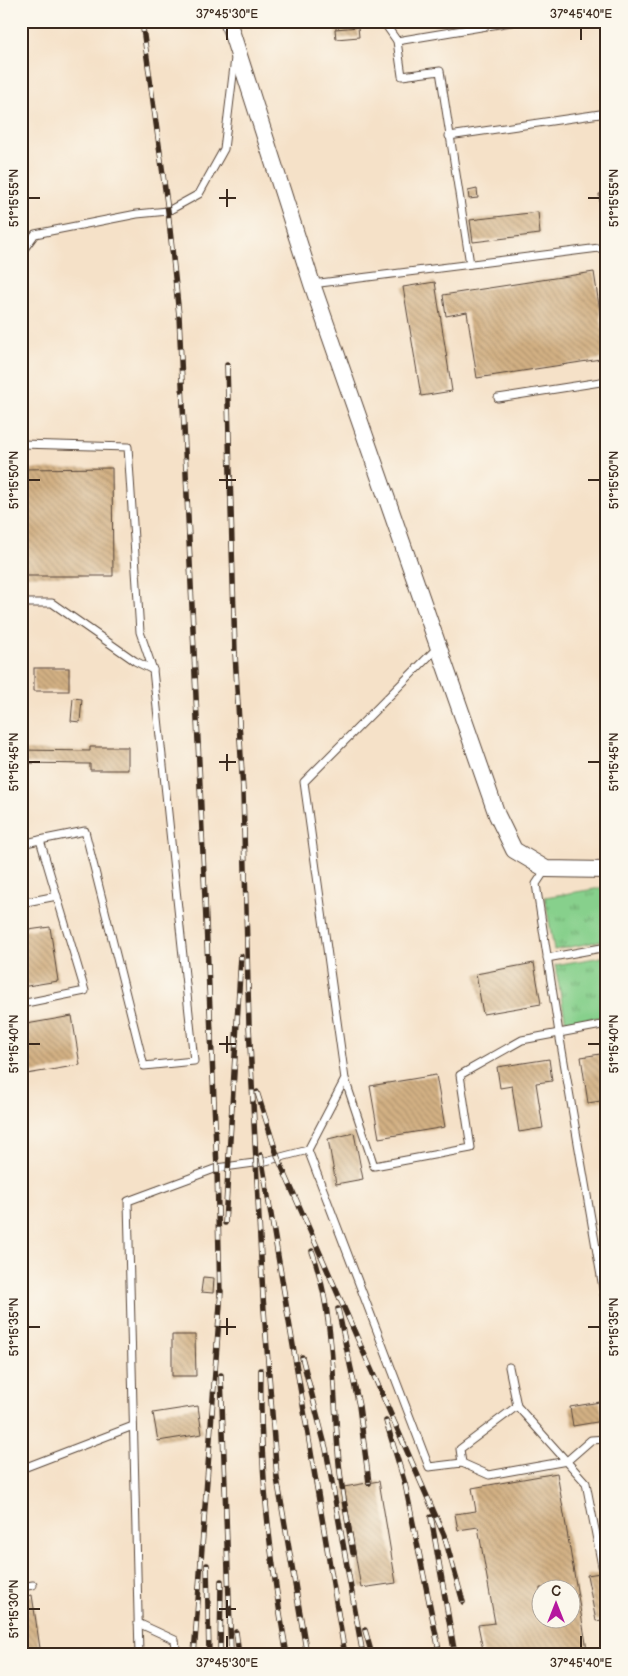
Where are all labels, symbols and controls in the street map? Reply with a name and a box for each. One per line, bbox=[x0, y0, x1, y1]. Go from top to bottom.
text: 37°45'30"E bbox=[196, 7, 258, 22]
text: 37°45'40"E bbox=[550, 7, 612, 22]
text: 51°15'55"N bbox=[7, 169, 22, 227]
text: 51°15'55"N bbox=[607, 169, 622, 227]
text: 51°15'50"N bbox=[7, 451, 22, 509]
text: 51°15'50"N bbox=[607, 451, 622, 509]
text: 51°15'45"N bbox=[7, 733, 22, 791]
text: 51°15'45"N bbox=[607, 733, 622, 791]
text: 51°15'40"N bbox=[7, 1014, 22, 1074]
text: 51°15'40"N bbox=[607, 1014, 622, 1074]
text: 51°15'35"N bbox=[7, 1297, 22, 1357]
text: 51°15'35"N bbox=[607, 1297, 622, 1357]
north arrow bbox=[530, 1578, 580, 1628]
text: 51°15'30"N bbox=[7, 1579, 22, 1639]
text: С bbox=[551, 1583, 561, 1600]
text: 37°45'30"E bbox=[196, 1656, 258, 1671]
text: 37°45'40"E bbox=[550, 1656, 612, 1671]

